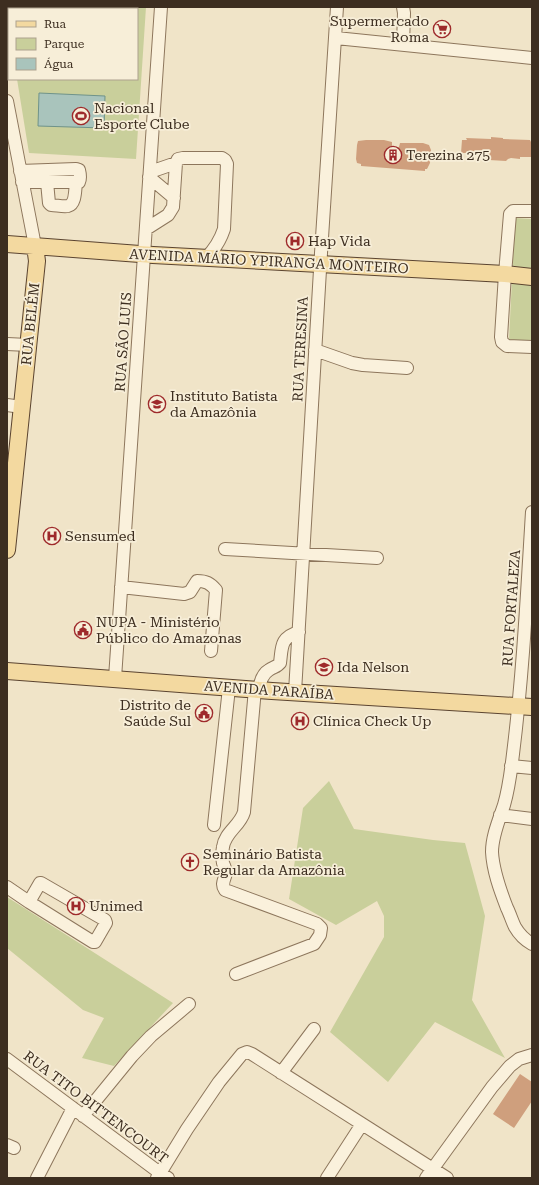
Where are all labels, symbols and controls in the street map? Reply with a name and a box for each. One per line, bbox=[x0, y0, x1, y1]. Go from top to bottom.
legend bbox=[8, 8, 138, 80]
place label: Supermercado Roma bbox=[330, 13, 429, 45]
text: Rua bbox=[44, 17, 67, 31]
supermarket icon: Supermercado Roma bbox=[432, 19, 452, 39]
text: Parque bbox=[44, 37, 85, 51]
text: Água bbox=[44, 57, 74, 71]
place label: Nacional Esporte Clube bbox=[94, 100, 190, 132]
sports icon: Nacional Esporte Clube bbox=[71, 106, 91, 126]
building icon: Terezina 275 bbox=[383, 145, 403, 165]
place label: Terezina 275 bbox=[406, 147, 490, 163]
hospital icon: Hap Vida bbox=[285, 231, 305, 251]
place label: Hap Vida bbox=[308, 233, 371, 249]
street label: AVENIDA MÁRIO YPIRANGA MONTEIRO bbox=[129, 246, 409, 276]
street label: RUA BELÉM bbox=[18, 282, 42, 366]
street label: RUA SÃO LUIS bbox=[112, 291, 134, 392]
street label: RUA TERESINA bbox=[289, 296, 311, 402]
place label: Instituto Batista da Amazônia bbox=[170, 388, 278, 420]
school or university icon: Instituto Batista da Amazônia bbox=[147, 394, 167, 414]
hospital icon: Sensumed bbox=[42, 526, 62, 546]
place label: Sensumed bbox=[65, 528, 135, 544]
street label: RUA FORTALEZA bbox=[499, 549, 523, 667]
place label: NUPA - Ministério Público do Amazonas bbox=[96, 614, 242, 646]
public building icon: NUPA - Ministério Público do Amazonas bbox=[73, 620, 93, 640]
school or university icon: Ida Nelson bbox=[314, 657, 334, 677]
place label: Ida Nelson bbox=[337, 659, 409, 675]
street label: AVENIDA PARAÍBA bbox=[203, 677, 335, 703]
place label: Distrito de Saúde Sul bbox=[120, 697, 192, 729]
public building icon: Distrito de Saúde Sul bbox=[194, 703, 214, 723]
hospital icon: Clínica Check Up bbox=[290, 711, 310, 731]
place label: Clínica Check Up bbox=[313, 713, 431, 729]
place label: Seminário Batista Regular da Amazônia bbox=[203, 846, 345, 878]
church icon: Seminário Batista Regular da Amazônia bbox=[180, 852, 200, 872]
hospital icon: Unimed bbox=[66, 896, 86, 916]
place label: Unimed bbox=[89, 898, 143, 914]
street label: RUA TITO BITTENCOURT bbox=[21, 1047, 171, 1167]

